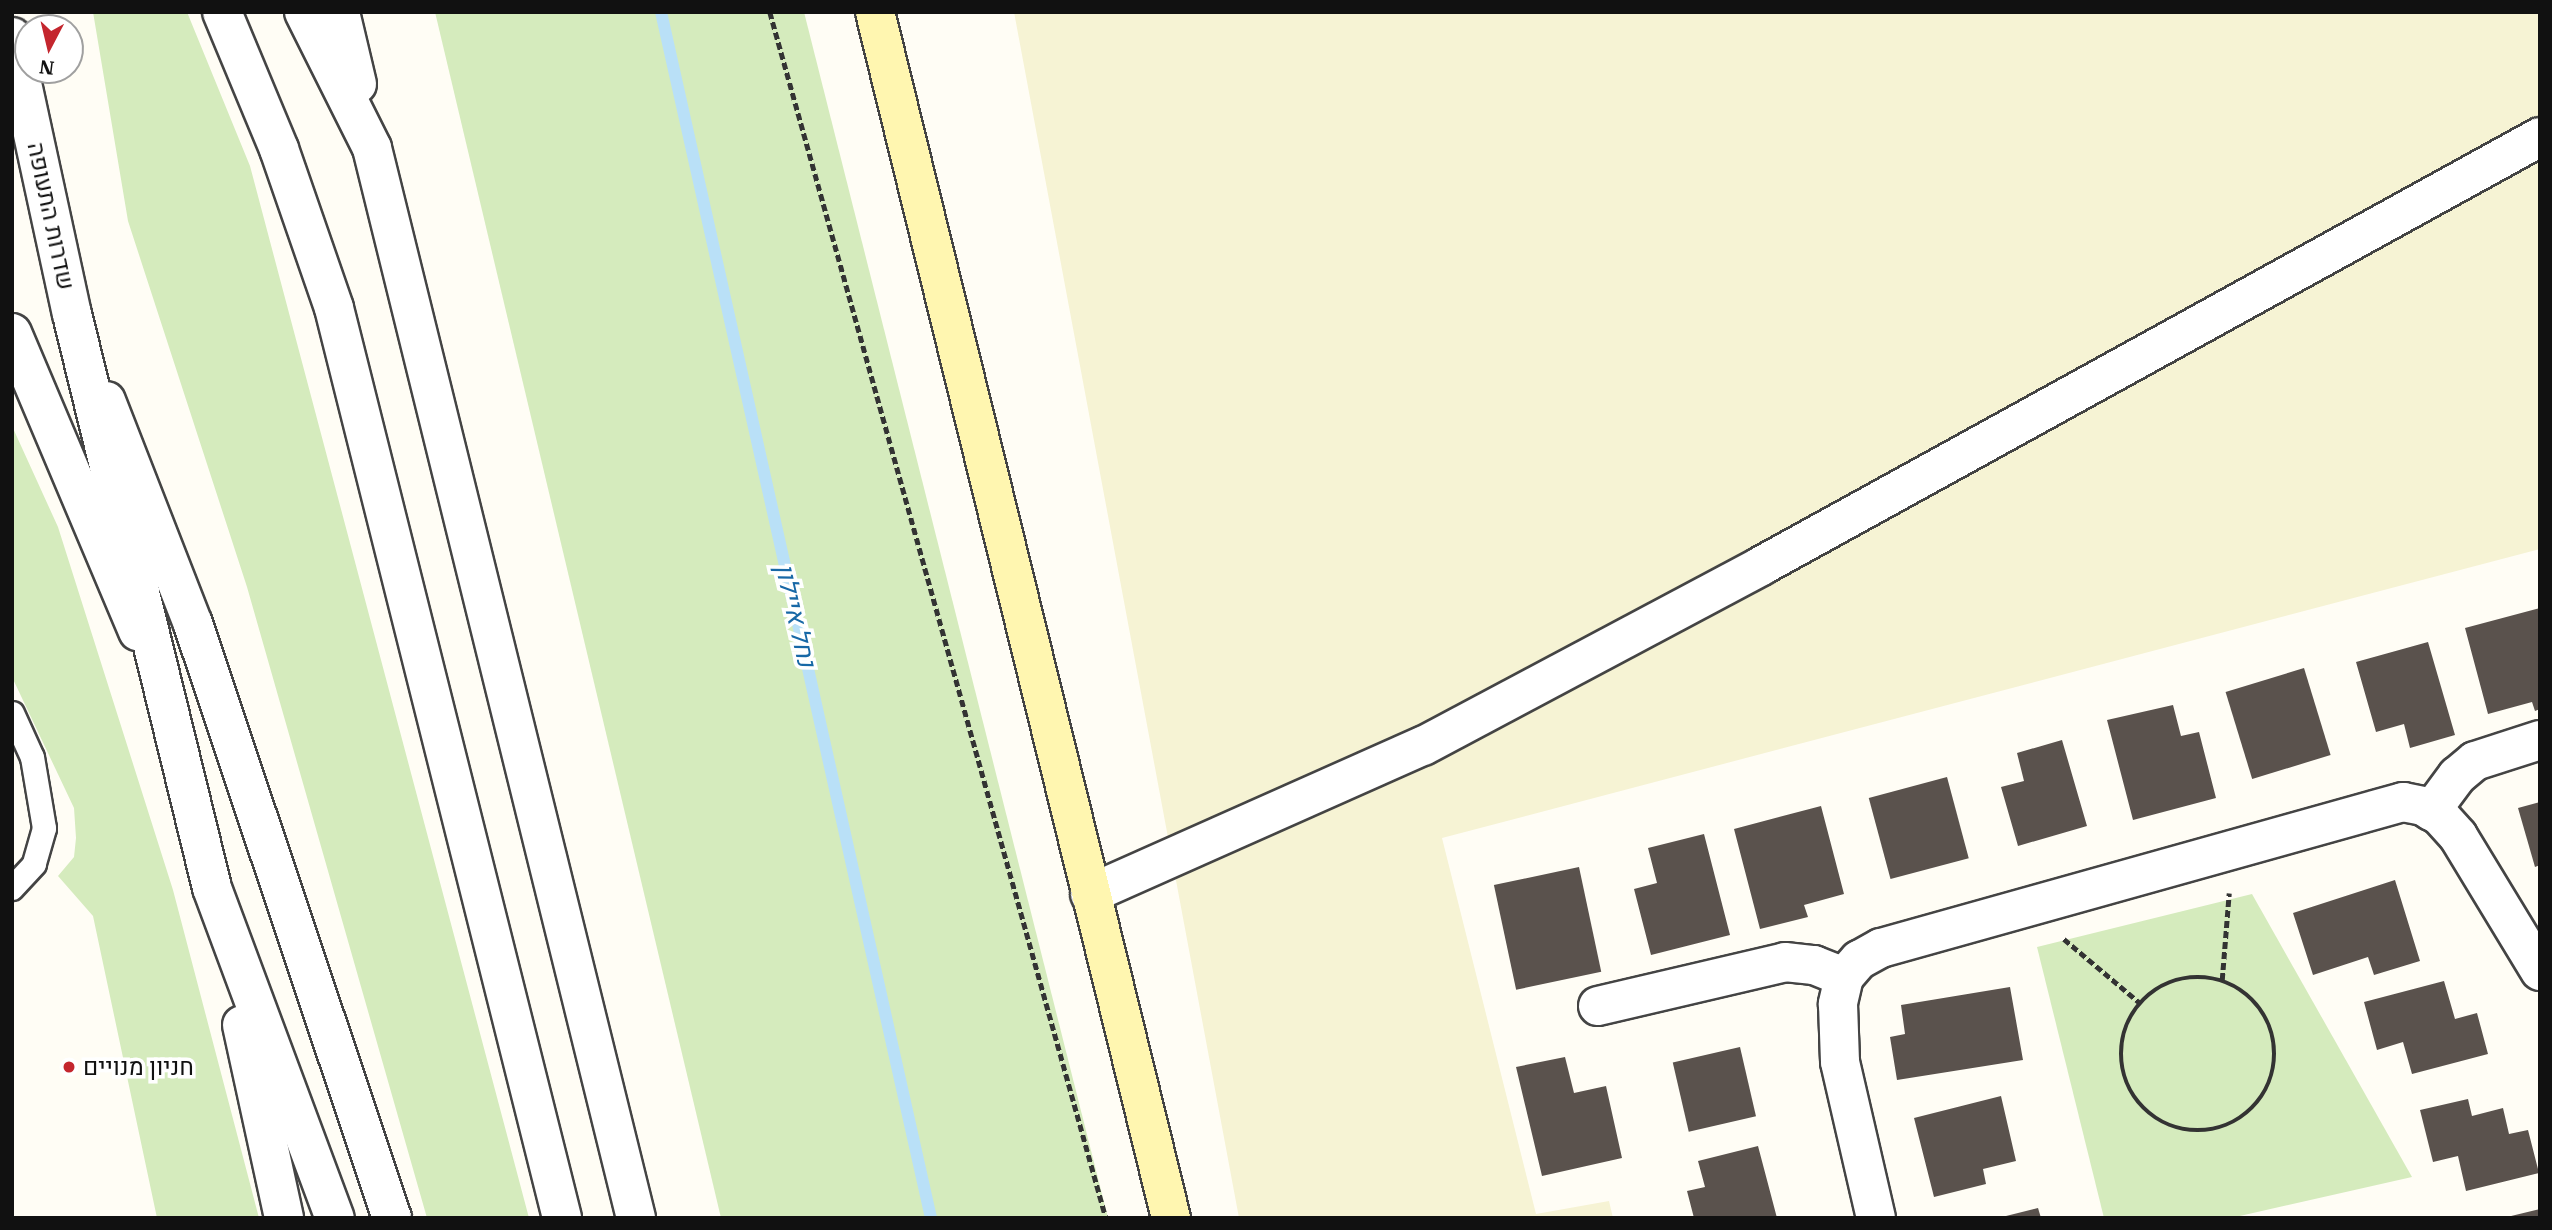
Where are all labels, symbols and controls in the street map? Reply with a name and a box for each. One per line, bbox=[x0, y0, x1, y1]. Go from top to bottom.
north arrow bbox=[14, 14, 84, 84]
text: N bbox=[38, 55, 56, 81]
street label: שדרות התעופה bbox=[21, 140, 81, 292]
water label: נחל איילון bbox=[769, 560, 823, 670]
place label: חניון מנויים bbox=[83, 1053, 194, 1081]
marker: חניון מנויים bbox=[61, 1059, 77, 1075]

